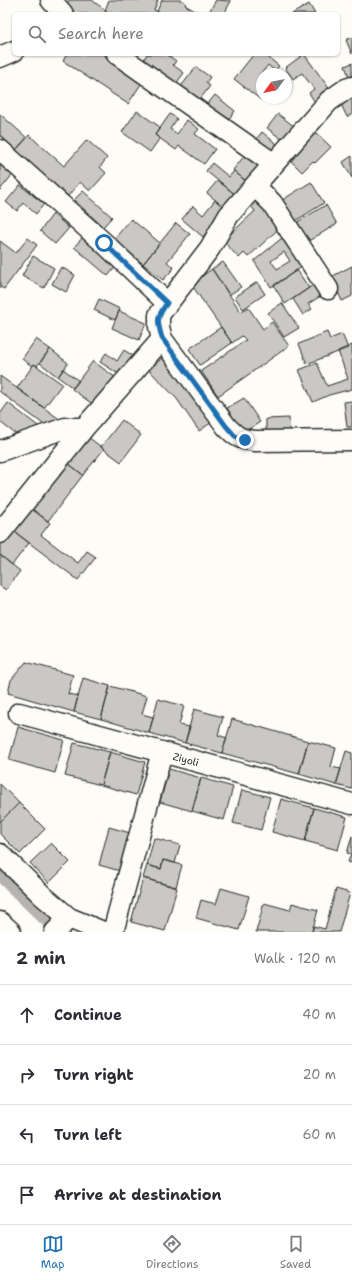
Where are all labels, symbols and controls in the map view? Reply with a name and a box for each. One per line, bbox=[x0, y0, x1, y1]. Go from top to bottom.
search box bbox=[12, 12, 340, 56]
icon: search bbox=[26, 23, 48, 45]
text: Search here bbox=[58, 24, 144, 44]
north arrow bbox=[256, 68, 292, 104]
route start bbox=[95, 234, 113, 252]
route end bbox=[236, 431, 254, 449]
street label: Ziyoli bbox=[172, 750, 200, 769]
text: 2 min bbox=[16, 947, 66, 969]
text: Walk · 120 m bbox=[254, 950, 336, 967]
icon: ahead bbox=[16, 1004, 38, 1026]
text: Continue bbox=[54, 1005, 122, 1025]
text: 40 m bbox=[302, 1006, 336, 1023]
icon: right bbox=[16, 1064, 38, 1086]
text: Turn right bbox=[54, 1065, 134, 1085]
text: 20 m bbox=[303, 1066, 336, 1083]
icon: left bbox=[16, 1124, 38, 1146]
text: Turn left bbox=[54, 1125, 122, 1145]
text: 60 m bbox=[303, 1126, 336, 1143]
icon: arrive bbox=[16, 1184, 38, 1206]
text: Arrive at destination bbox=[54, 1185, 222, 1205]
tab: Map bbox=[41, 1233, 64, 1272]
tab: Directions bbox=[146, 1233, 198, 1272]
tab: Saved bbox=[280, 1233, 311, 1272]

